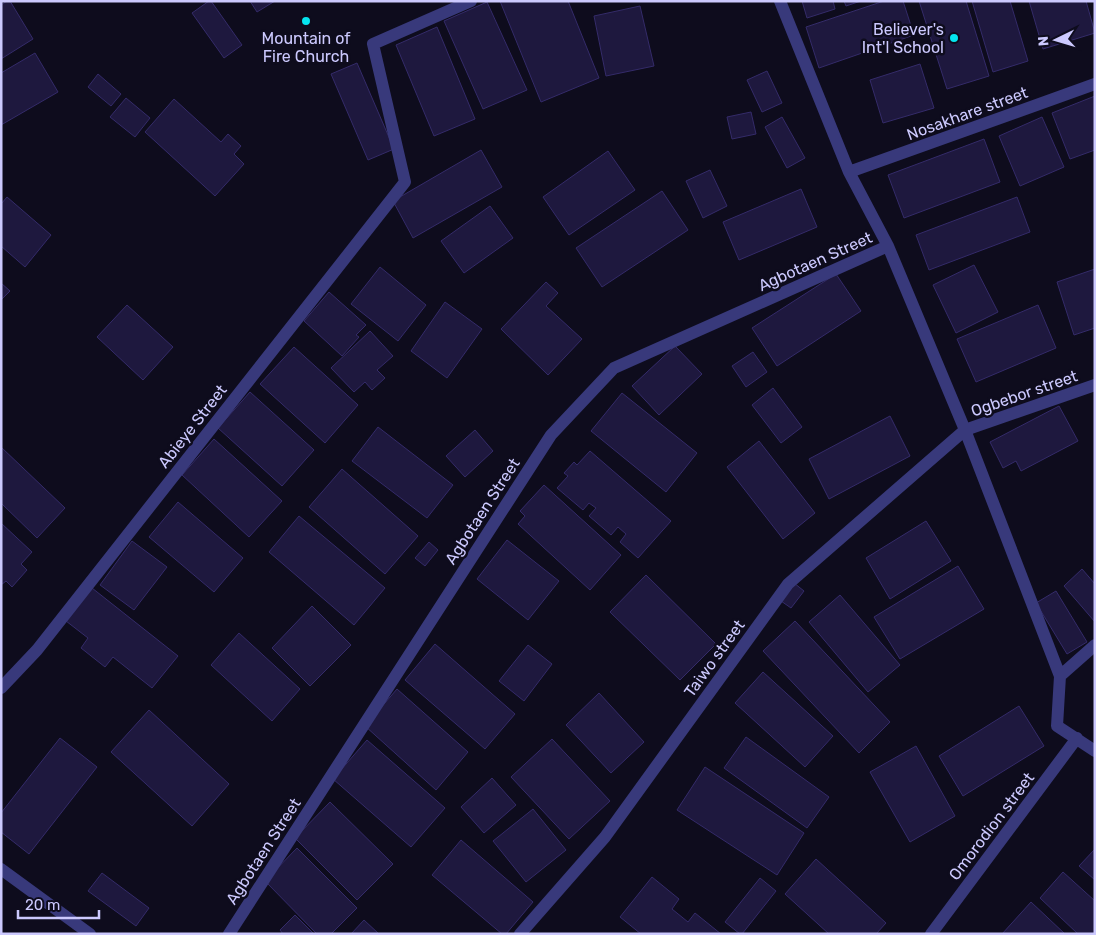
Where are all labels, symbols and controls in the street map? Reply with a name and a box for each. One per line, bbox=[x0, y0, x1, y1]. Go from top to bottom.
marker: Mountain of Fire Church bbox=[300, 15, 312, 27]
north arrow bbox=[1031, 15, 1081, 65]
place label: Believer's Int'l School bbox=[862, 20, 944, 57]
place label: Mountain of Fire Church bbox=[262, 29, 351, 66]
marker: Believer's Int'l School bbox=[948, 32, 960, 44]
text: N bbox=[1035, 35, 1052, 47]
street label: Nosakhare street bbox=[904, 83, 1030, 144]
street label: Agbotaen Street bbox=[755, 228, 875, 295]
street label: Ogbebor street bbox=[968, 366, 1080, 421]
street label: Abieye Street bbox=[154, 381, 231, 472]
street label: Agbotaen Street bbox=[441, 455, 524, 568]
street label: Taiwo street bbox=[680, 616, 749, 701]
street label: Omorodion street bbox=[945, 769, 1038, 884]
street label: Agbotaen Street bbox=[222, 795, 305, 908]
scale bar bbox=[18, 888, 99, 920]
text: 20 m bbox=[25, 896, 60, 914]

